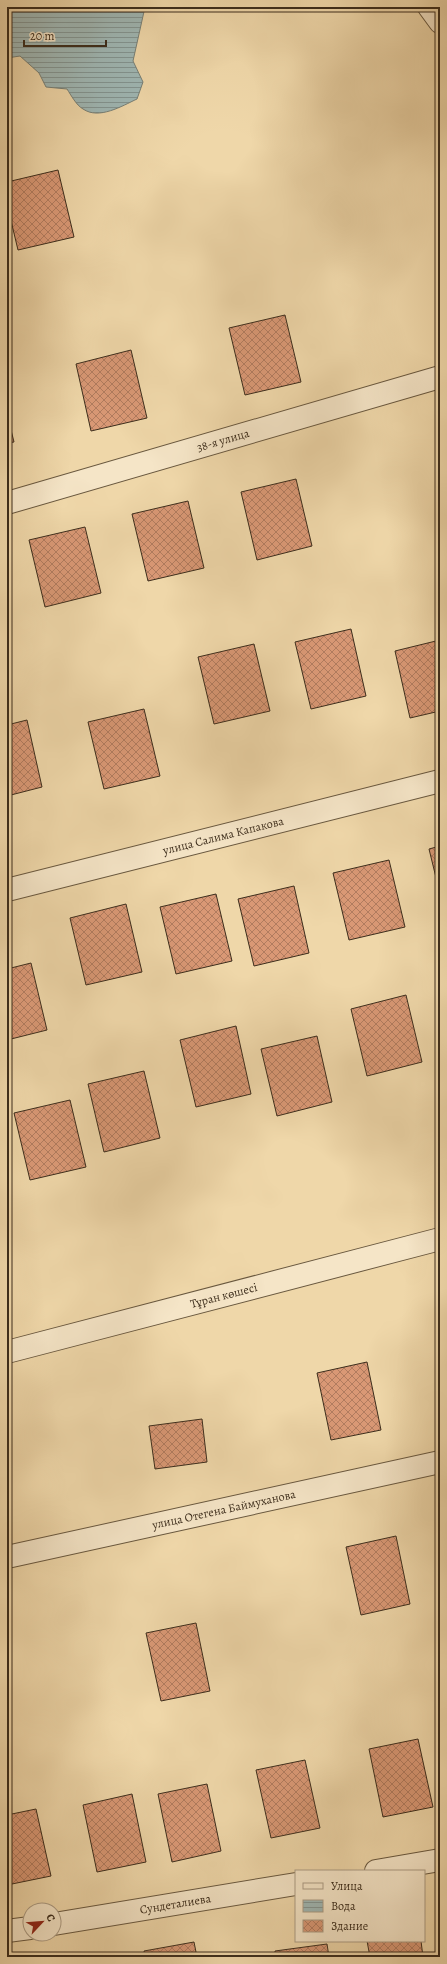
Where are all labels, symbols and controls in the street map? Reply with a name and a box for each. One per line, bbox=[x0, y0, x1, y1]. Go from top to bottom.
scale bar bbox=[24, 22, 106, 48]
text: 20 m bbox=[30, 28, 54, 44]
street label: 38-я улица bbox=[195, 425, 252, 455]
street label: улица Салима Капакова bbox=[160, 813, 286, 859]
street label: Тұран көшесі bbox=[188, 1279, 259, 1312]
street label: улица Отегена Баймуханова bbox=[150, 1486, 297, 1533]
legend bbox=[295, 1870, 425, 1942]
text: Улица bbox=[331, 1878, 363, 1894]
street label: Сундеталиева bbox=[139, 1890, 213, 1918]
text: Вода bbox=[331, 1898, 356, 1914]
north arrow bbox=[22, 1902, 62, 1942]
text: С bbox=[42, 1912, 59, 1924]
text: Здание bbox=[331, 1918, 368, 1934]

